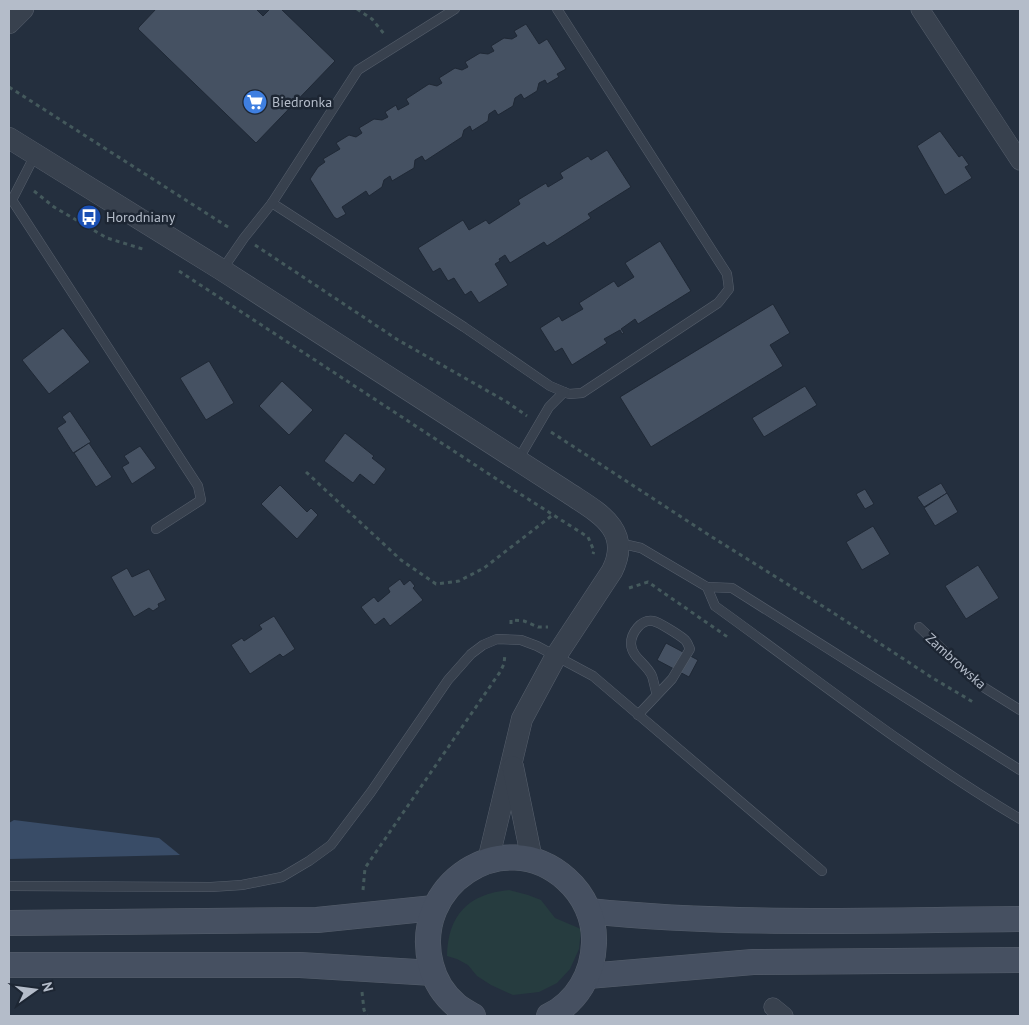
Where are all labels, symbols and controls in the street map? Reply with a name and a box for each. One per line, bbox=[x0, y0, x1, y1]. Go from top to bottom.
supermarket icon: Biedronka bbox=[242, 89, 268, 115]
place label: Biedronka bbox=[272, 93, 332, 111]
bus stop icon: Horodniany bbox=[76, 204, 102, 230]
place label: Horodniany bbox=[106, 208, 176, 226]
street label: Zambrowska bbox=[922, 629, 990, 693]
north arrow bbox=[10, 965, 60, 1015]
text: N bbox=[38, 980, 57, 993]

